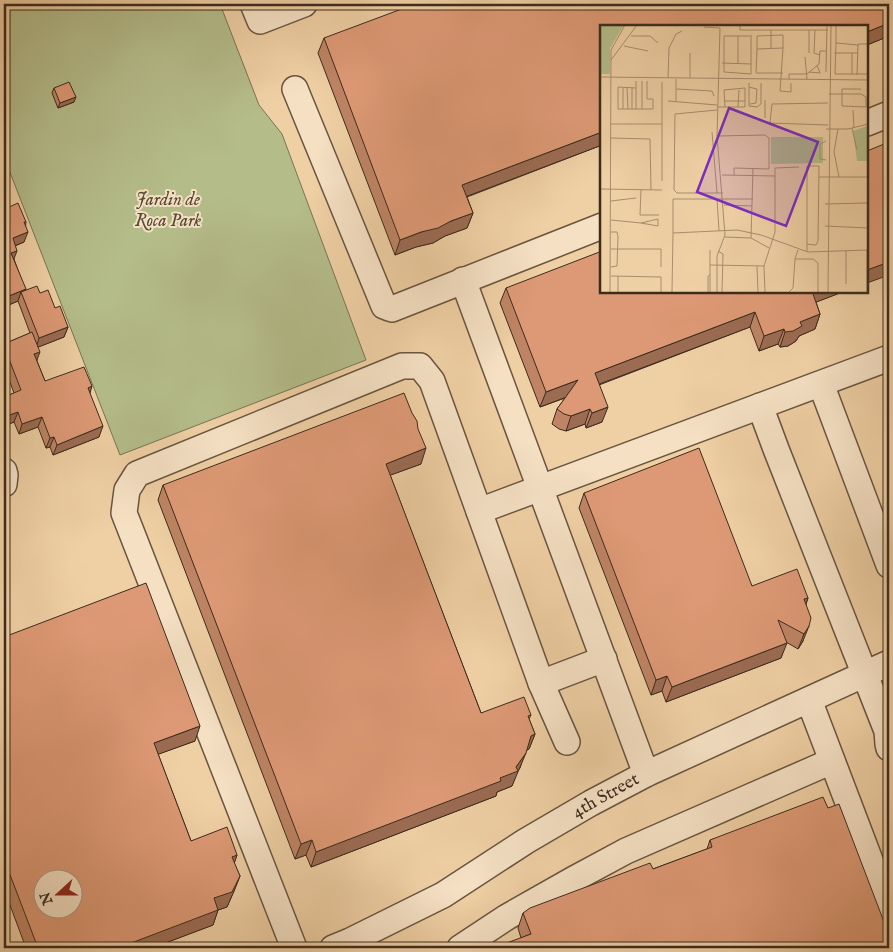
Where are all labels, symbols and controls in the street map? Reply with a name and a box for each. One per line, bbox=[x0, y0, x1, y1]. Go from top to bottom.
inset map bbox=[600, 25, 868, 292]
park label: Jardin de Roca Park bbox=[135, 189, 201, 233]
street label: 4th Street bbox=[568, 768, 644, 824]
north arrow bbox=[32, 870, 82, 920]
text: N bbox=[36, 889, 58, 908]

